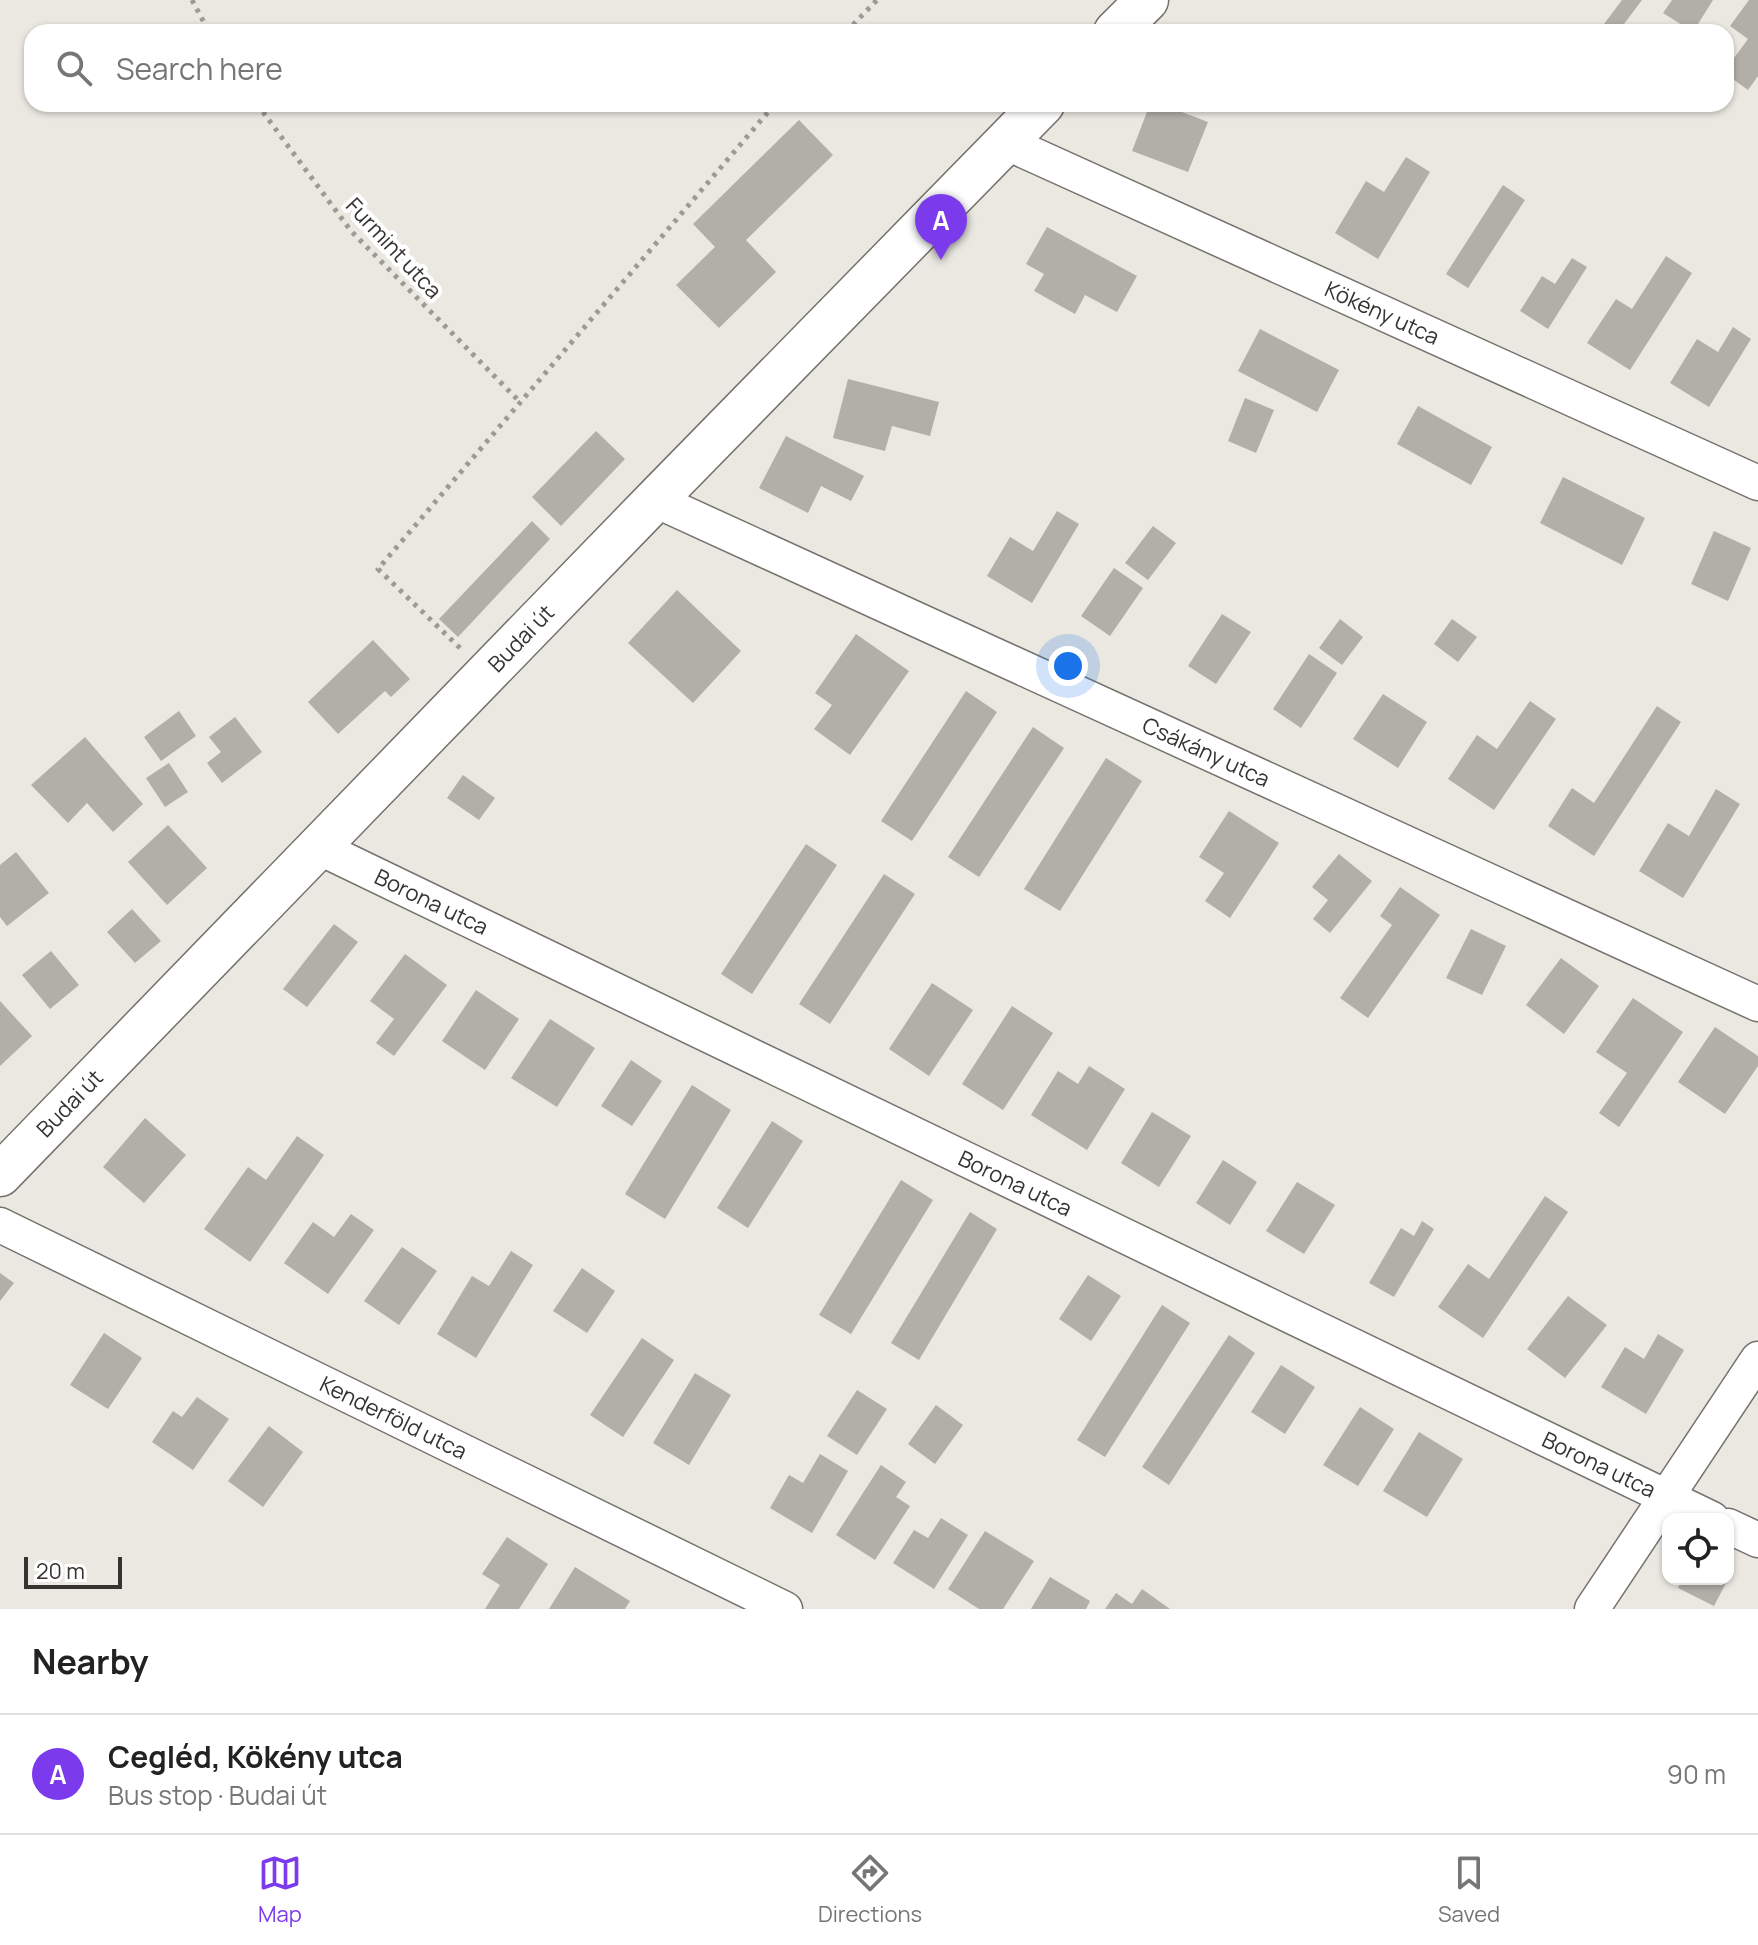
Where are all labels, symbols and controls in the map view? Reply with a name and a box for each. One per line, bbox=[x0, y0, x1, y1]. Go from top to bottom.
search box bbox=[24, 24, 1734, 112]
icon: search bbox=[52, 46, 96, 90]
text: Search here bbox=[116, 48, 283, 89]
street label: Furmint utca bbox=[339, 191, 449, 305]
pin: A bbox=[915, 194, 967, 260]
street label: Kökény utca bbox=[1320, 274, 1444, 352]
street label: Budai út bbox=[481, 598, 561, 679]
your location bbox=[1048, 646, 1088, 686]
street label: Csákány utca bbox=[1138, 710, 1275, 794]
street label: Borona utca bbox=[370, 862, 493, 942]
street label: Budai út bbox=[30, 1063, 110, 1144]
street label: Borona utca bbox=[953, 1143, 1077, 1223]
street label: Kenderföld utca bbox=[315, 1369, 472, 1466]
street label: Borona utca bbox=[1537, 1424, 1661, 1505]
map controls bbox=[1662, 1513, 1734, 1585]
button: locate bbox=[1662, 1513, 1734, 1585]
scale bar bbox=[24, 1553, 122, 1589]
text: 20 m bbox=[36, 1556, 85, 1586]
text: Nearby bbox=[32, 1638, 148, 1684]
text: Cegléd, Kökény utca bbox=[108, 1736, 403, 1777]
text: A bbox=[49, 1756, 67, 1792]
text: 90 m bbox=[1667, 1756, 1726, 1792]
text: Bus stop · Budai út bbox=[108, 1777, 327, 1813]
tab: Map bbox=[258, 1851, 302, 1929]
tab: Directions bbox=[818, 1851, 922, 1929]
tab: Saved bbox=[1438, 1851, 1500, 1929]

